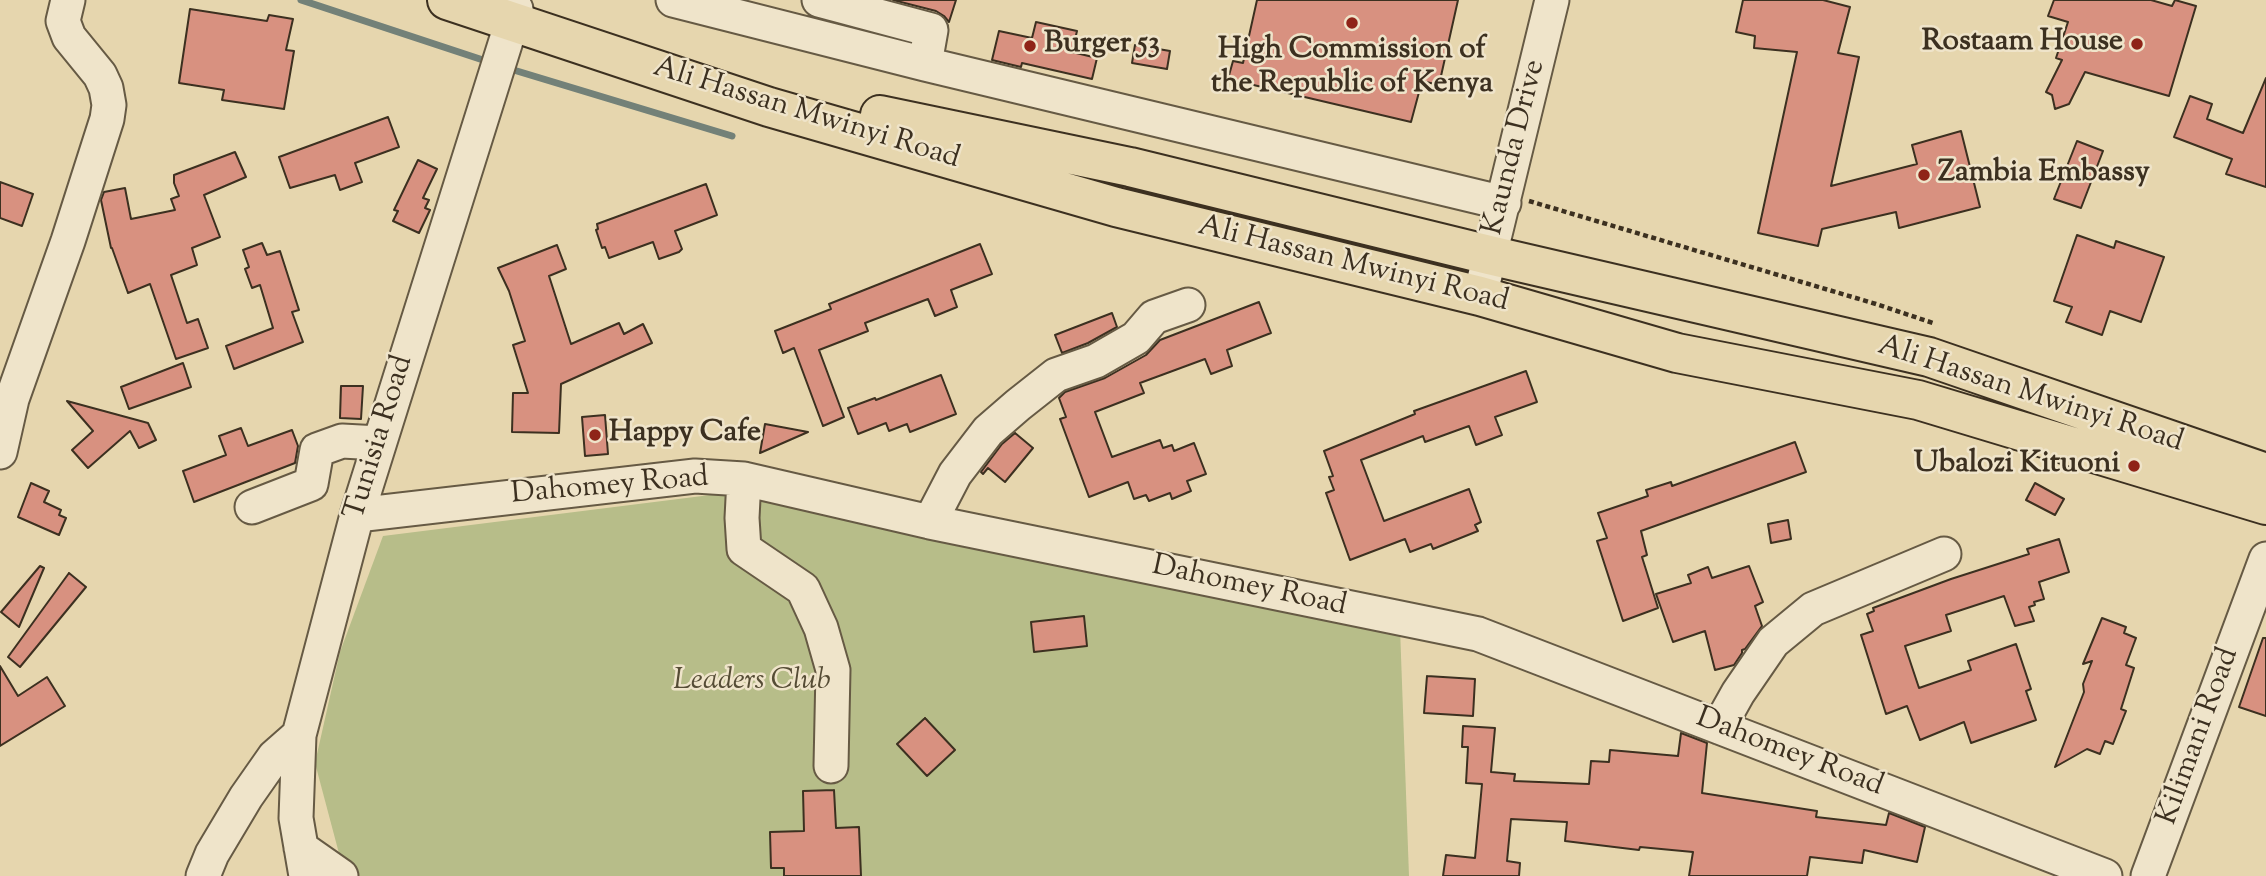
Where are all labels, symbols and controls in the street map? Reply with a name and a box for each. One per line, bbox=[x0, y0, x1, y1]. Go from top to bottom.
marker: High Commission of the Republic of Kenya bbox=[1344, 15, 1360, 31]
place label: Rostaam House bbox=[1922, 26, 2123, 62]
place label: Burger 53 bbox=[1044, 28, 1160, 64]
place label: High Commission of the Republic of Kenya bbox=[1211, 34, 1493, 104]
marker: Rostaam House bbox=[2129, 36, 2145, 52]
marker: Burger 53 bbox=[1022, 38, 1038, 54]
street label: Ali Hassan Mwinyi Road bbox=[648, 51, 964, 179]
street label: Kaunda Drive bbox=[1477, 57, 1555, 239]
place label: Zambia Embassy bbox=[1938, 157, 2150, 193]
marker: Zambia Embassy bbox=[1916, 167, 1932, 183]
street label: Ali Hassan Mwinyi Road bbox=[1194, 210, 1512, 322]
street label: Ali Hassan Mwinyi Road bbox=[1873, 330, 2187, 462]
street label: Tunisia Road bbox=[339, 351, 423, 525]
place label: Happy Cafe bbox=[609, 417, 761, 453]
marker: Happy Cafe bbox=[587, 427, 603, 443]
place label: Ubalozi Kituoni bbox=[1914, 448, 2120, 484]
marker: Ubalozi Kituoni bbox=[2126, 458, 2142, 474]
street label: Dahomey Road bbox=[510, 461, 710, 515]
street label: Dahomey Road bbox=[1148, 550, 1350, 626]
street label: Kilimani Road bbox=[2151, 644, 2249, 830]
park label: Leaders Club bbox=[673, 665, 831, 701]
street label: Dahomey Road bbox=[1690, 702, 1888, 806]

